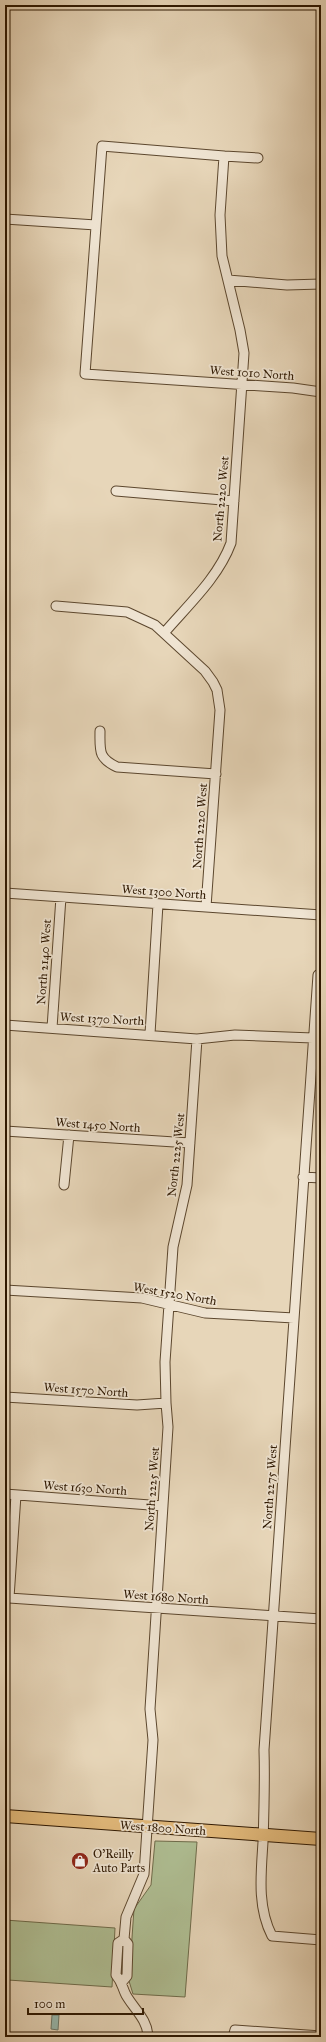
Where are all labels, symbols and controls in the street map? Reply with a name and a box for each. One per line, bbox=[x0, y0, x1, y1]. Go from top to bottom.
street label: West 1010 North bbox=[209, 363, 295, 383]
street label: North 2220 West bbox=[210, 455, 232, 542]
street label: North 2220 West bbox=[190, 782, 210, 869]
street label: West 1300 North bbox=[121, 882, 207, 902]
street label: North 2140 West bbox=[34, 918, 54, 1005]
street label: West 1370 North bbox=[60, 1010, 145, 1028]
street label: North 2225 West bbox=[165, 1112, 187, 1198]
street label: West 1450 North bbox=[55, 1115, 141, 1135]
street label: West 1520 North bbox=[132, 1280, 218, 1308]
street label: West 1570 North bbox=[43, 1380, 129, 1400]
street label: North 2275 West bbox=[260, 1444, 280, 1530]
street label: North 2225 West bbox=[142, 1446, 162, 1532]
street label: West 1630 North bbox=[43, 1478, 128, 1498]
street label: West 1680 North bbox=[123, 1587, 209, 1607]
street label: West 1800 North bbox=[119, 1818, 207, 1838]
place label: O'Reilly Auto Parts bbox=[92, 1847, 145, 1875]
shop icon: O'Reilly Auto Parts bbox=[70, 1851, 90, 1871]
scale bar bbox=[28, 1990, 143, 2016]
text: 100 m bbox=[34, 1997, 65, 2011]

